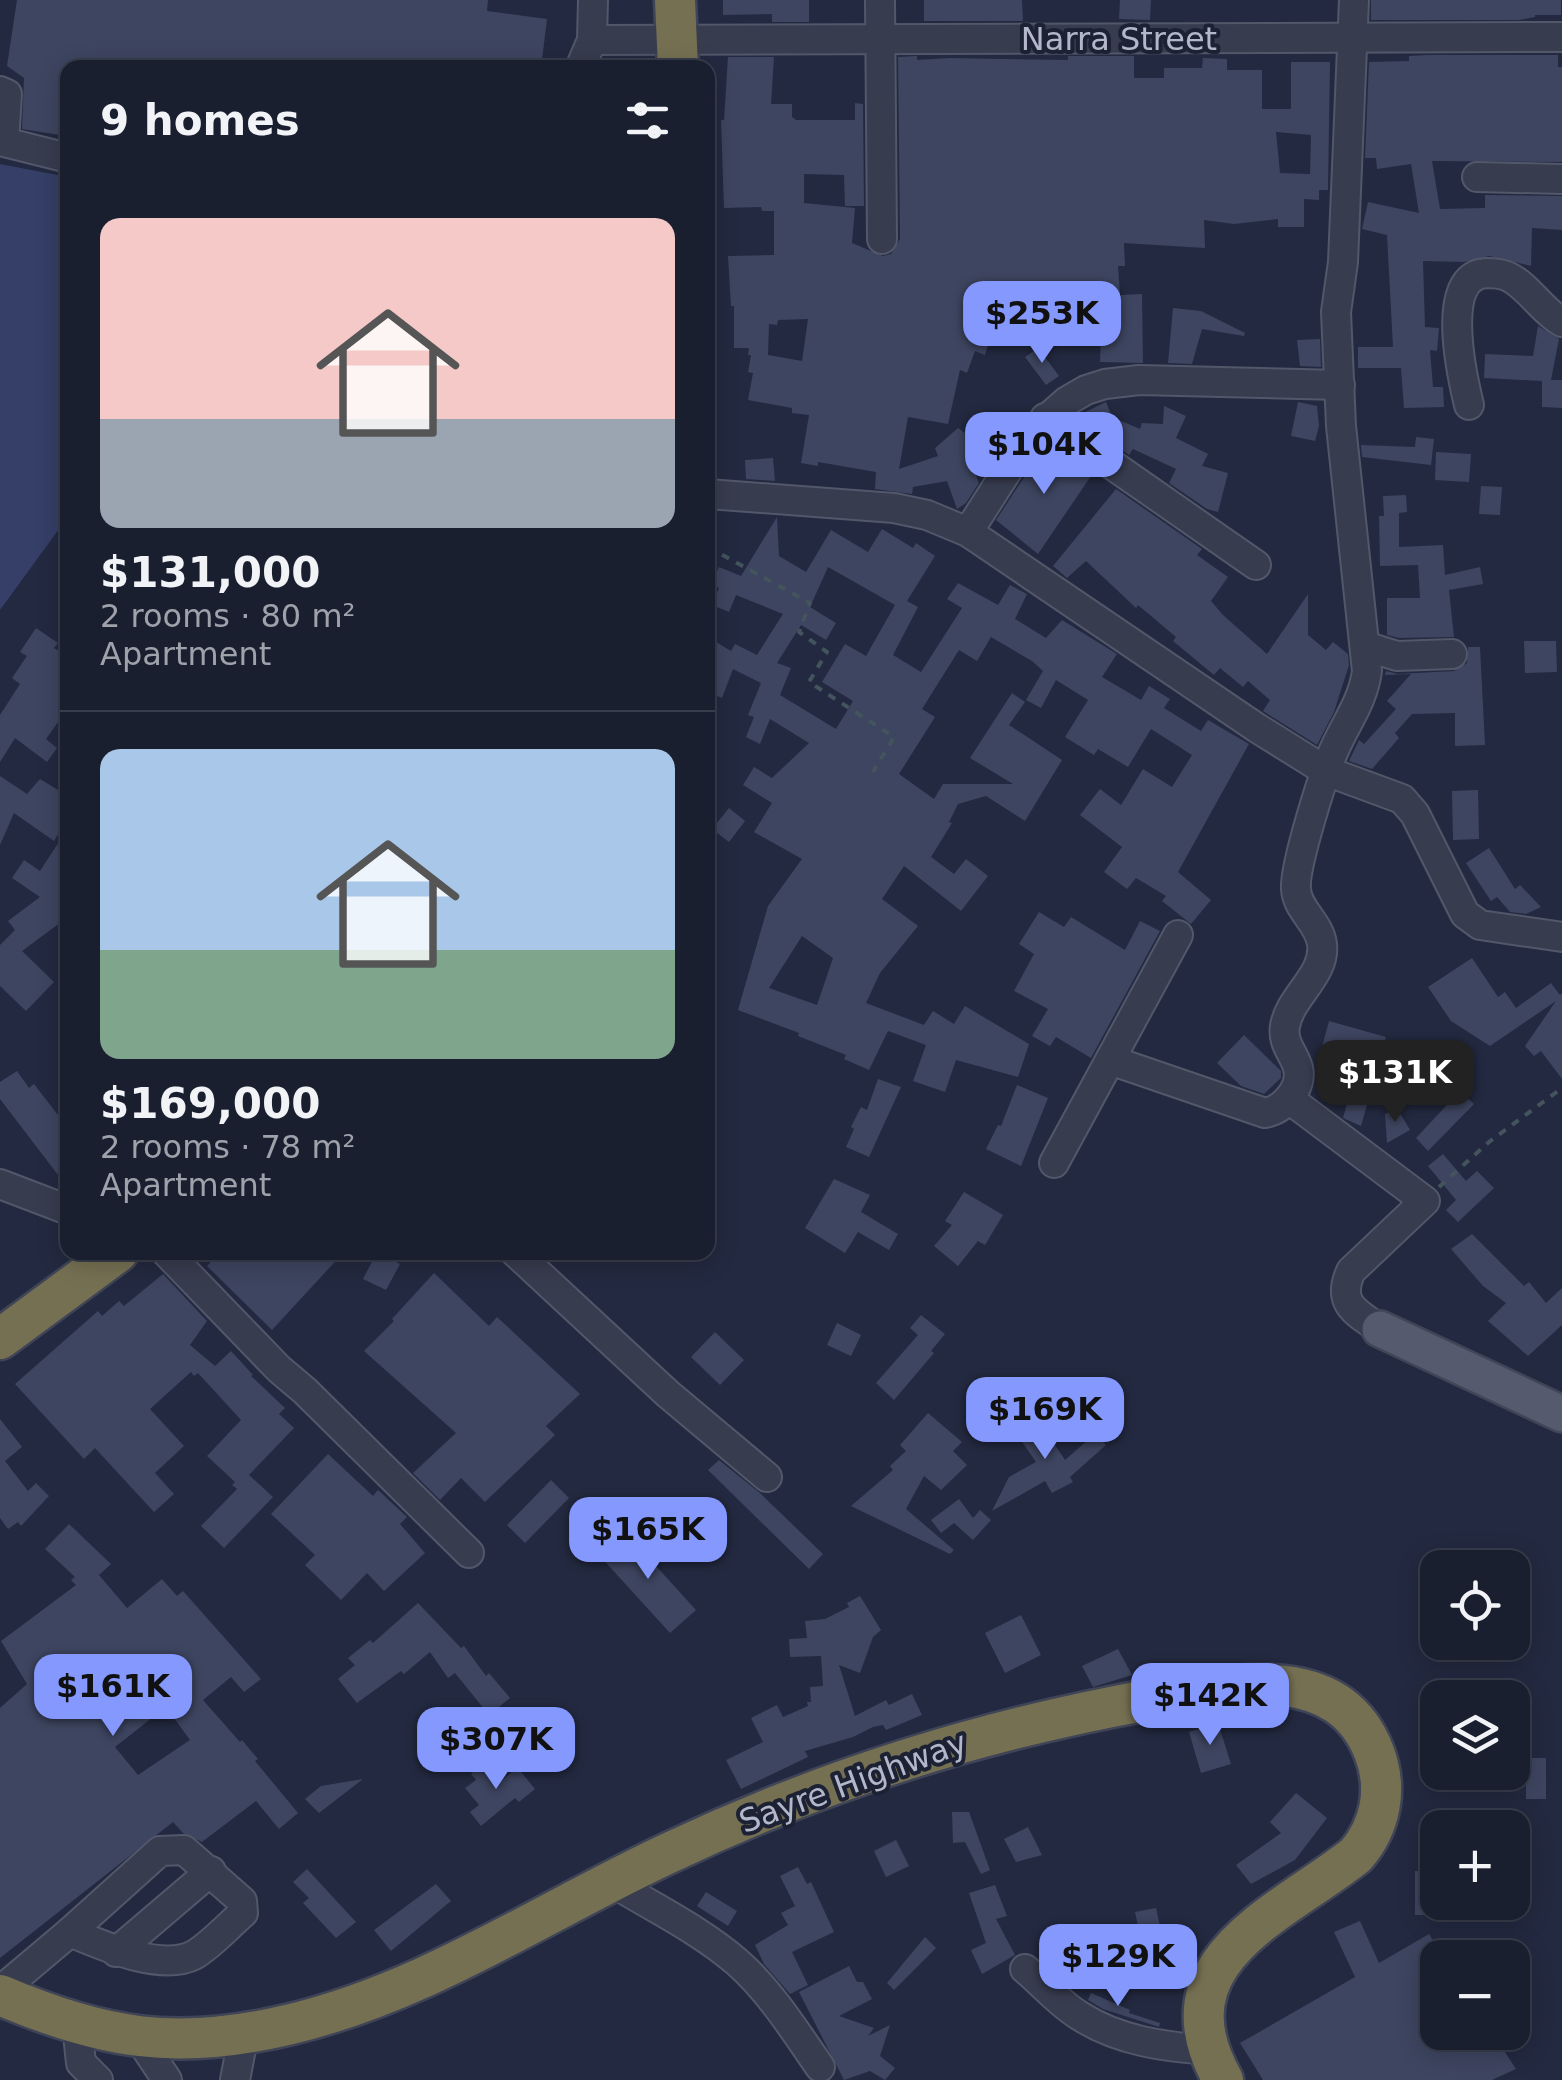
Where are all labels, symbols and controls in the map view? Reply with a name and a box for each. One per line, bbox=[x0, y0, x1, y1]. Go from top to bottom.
street label: Narra Street bbox=[1021, 20, 1217, 58]
icon: filters bbox=[620, 93, 675, 148]
text: 9 homes bbox=[100, 96, 300, 145]
pin: $253K bbox=[972, 281, 1112, 366]
icon: home bbox=[298, 283, 478, 463]
text: $253K bbox=[985, 294, 1099, 332]
pin: $104K bbox=[974, 412, 1114, 497]
text: $104K bbox=[987, 425, 1101, 463]
text: $131,000 bbox=[100, 548, 321, 597]
text: 2 rooms · 80 m² bbox=[100, 597, 355, 635]
text: Apartment bbox=[100, 635, 271, 673]
icon: home bbox=[298, 814, 478, 994]
pin: $131K bbox=[1325, 1040, 1465, 1125]
text: $131K bbox=[1338, 1053, 1452, 1091]
text: $169,000 bbox=[100, 1079, 321, 1128]
text: 2 rooms · 78 m² bbox=[100, 1128, 355, 1166]
text: Apartment bbox=[100, 1166, 271, 1204]
pin: $169K bbox=[975, 1377, 1115, 1462]
text: $169K bbox=[988, 1390, 1102, 1428]
pin: $165K bbox=[578, 1497, 718, 1582]
text: $165K bbox=[591, 1510, 705, 1548]
map controls bbox=[1420, 1550, 1530, 2050]
button: locate bbox=[1420, 1550, 1530, 1660]
pin: $161K bbox=[43, 1654, 183, 1739]
pin: $142K bbox=[1140, 1663, 1280, 1748]
text: $161K bbox=[56, 1667, 170, 1705]
text: $142K bbox=[1153, 1676, 1267, 1714]
button: layers bbox=[1420, 1680, 1530, 1790]
pin: $307K bbox=[426, 1707, 566, 1792]
text: $307K bbox=[439, 1720, 553, 1758]
street label: Sayre Highway bbox=[734, 1723, 972, 1841]
button: + bbox=[1420, 1810, 1530, 1920]
pin: $129K bbox=[1048, 1924, 1188, 2009]
text: $129K bbox=[1061, 1937, 1175, 1975]
button: − bbox=[1420, 1940, 1530, 2050]

